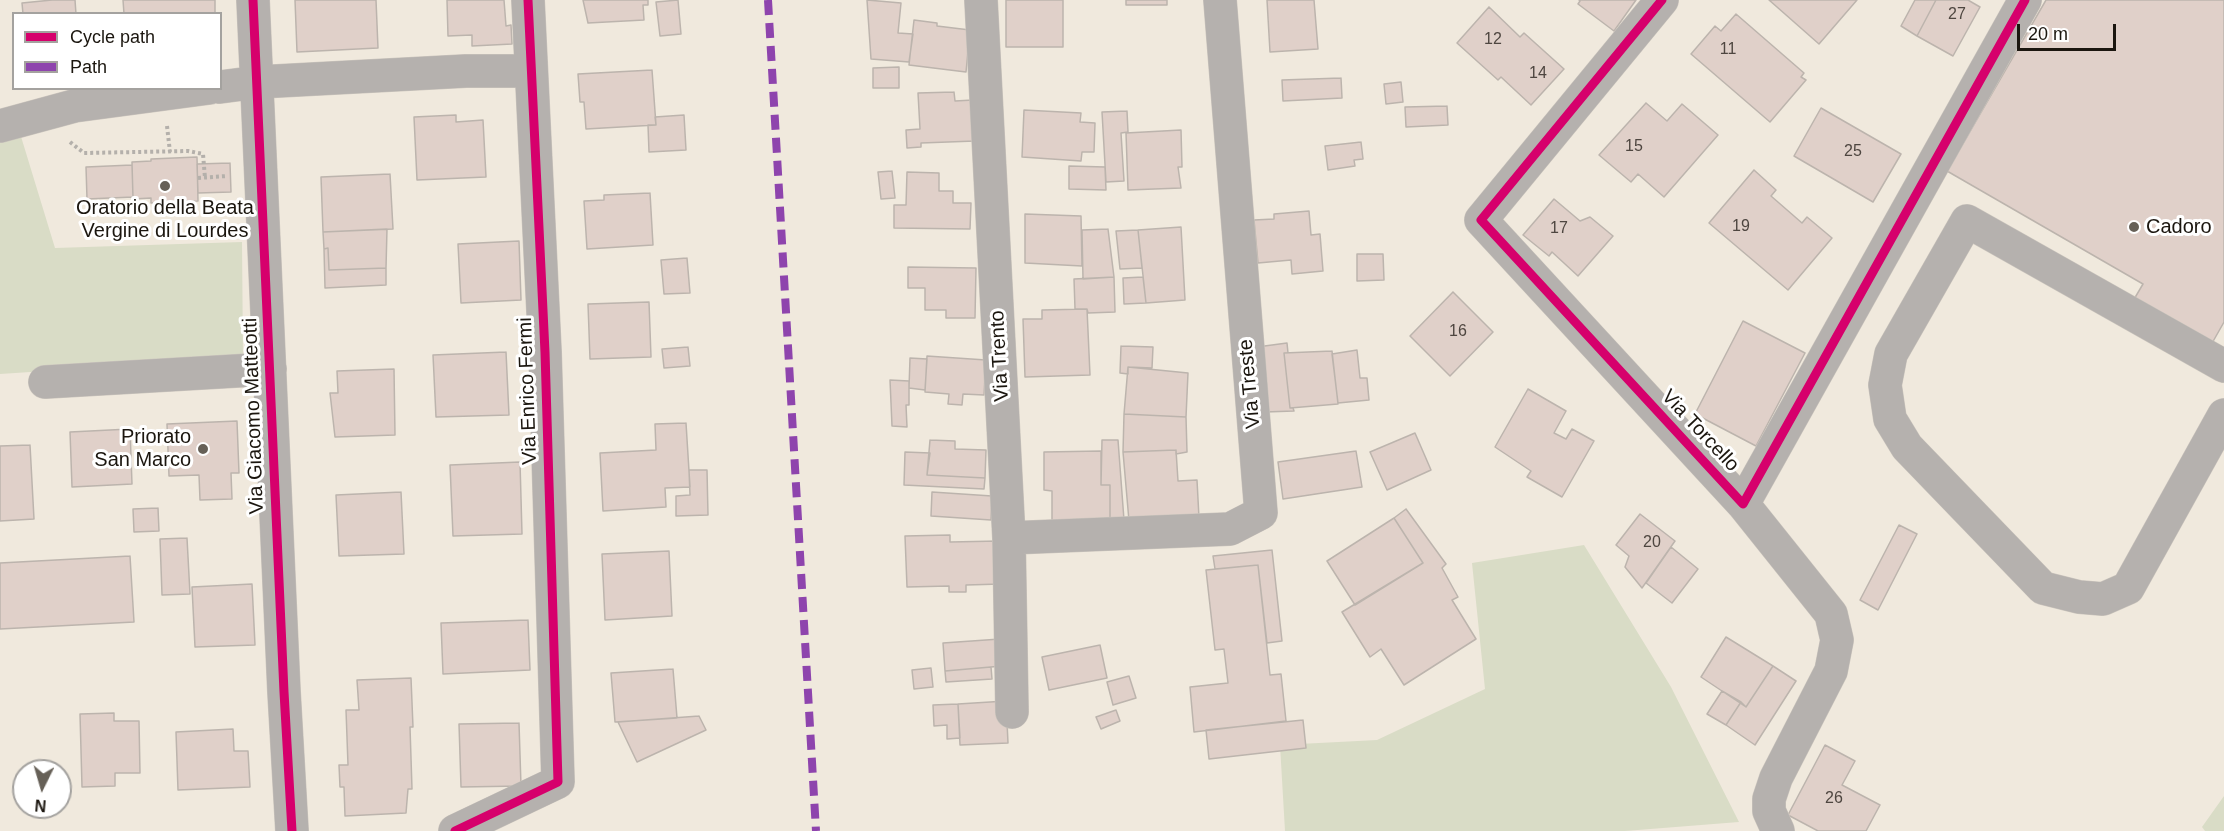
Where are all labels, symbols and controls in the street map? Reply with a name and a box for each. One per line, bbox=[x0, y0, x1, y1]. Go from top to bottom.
house number: 27 bbox=[1948, 5, 1966, 25]
legend bbox=[12, 12, 222, 90]
scale bar bbox=[2020, 12, 2119, 50]
text: 20 m bbox=[2028, 24, 2068, 44]
text: Cycle path bbox=[70, 27, 155, 47]
house number: 12 bbox=[1484, 30, 1502, 50]
house number: 11 bbox=[1720, 40, 1736, 60]
text: Path bbox=[70, 57, 107, 77]
house number: 14 bbox=[1529, 64, 1547, 84]
house number: 15 bbox=[1625, 137, 1643, 157]
house number: 25 bbox=[1844, 142, 1862, 162]
marker: Oratorio della Beata Vergine di Lourdes bbox=[158, 179, 172, 193]
place label: Oratorio della Beata Vergine di Lourdes bbox=[76, 196, 254, 243]
place label: Cadoro bbox=[2146, 215, 2212, 239]
house number: 19 bbox=[1732, 217, 1750, 237]
house number: 17 bbox=[1550, 219, 1568, 239]
marker: Cadoro bbox=[2127, 220, 2141, 234]
street label: Via Trento bbox=[986, 310, 1014, 402]
street label: Via Giacomo Matteotti bbox=[239, 317, 269, 515]
street label: Via Enrico Fermi bbox=[513, 317, 543, 465]
house number: 16 bbox=[1449, 322, 1467, 342]
street label: Via Treste bbox=[1234, 338, 1266, 430]
street label: Via Torcello bbox=[1656, 385, 1744, 477]
place label: Priorato San Marco bbox=[94, 425, 191, 472]
marker: Priorato San Marco bbox=[196, 442, 210, 456]
house number: 20 bbox=[1643, 533, 1661, 553]
north arrow bbox=[12, 759, 72, 819]
house number: 26 bbox=[1825, 789, 1843, 809]
text: N bbox=[34, 796, 47, 814]

